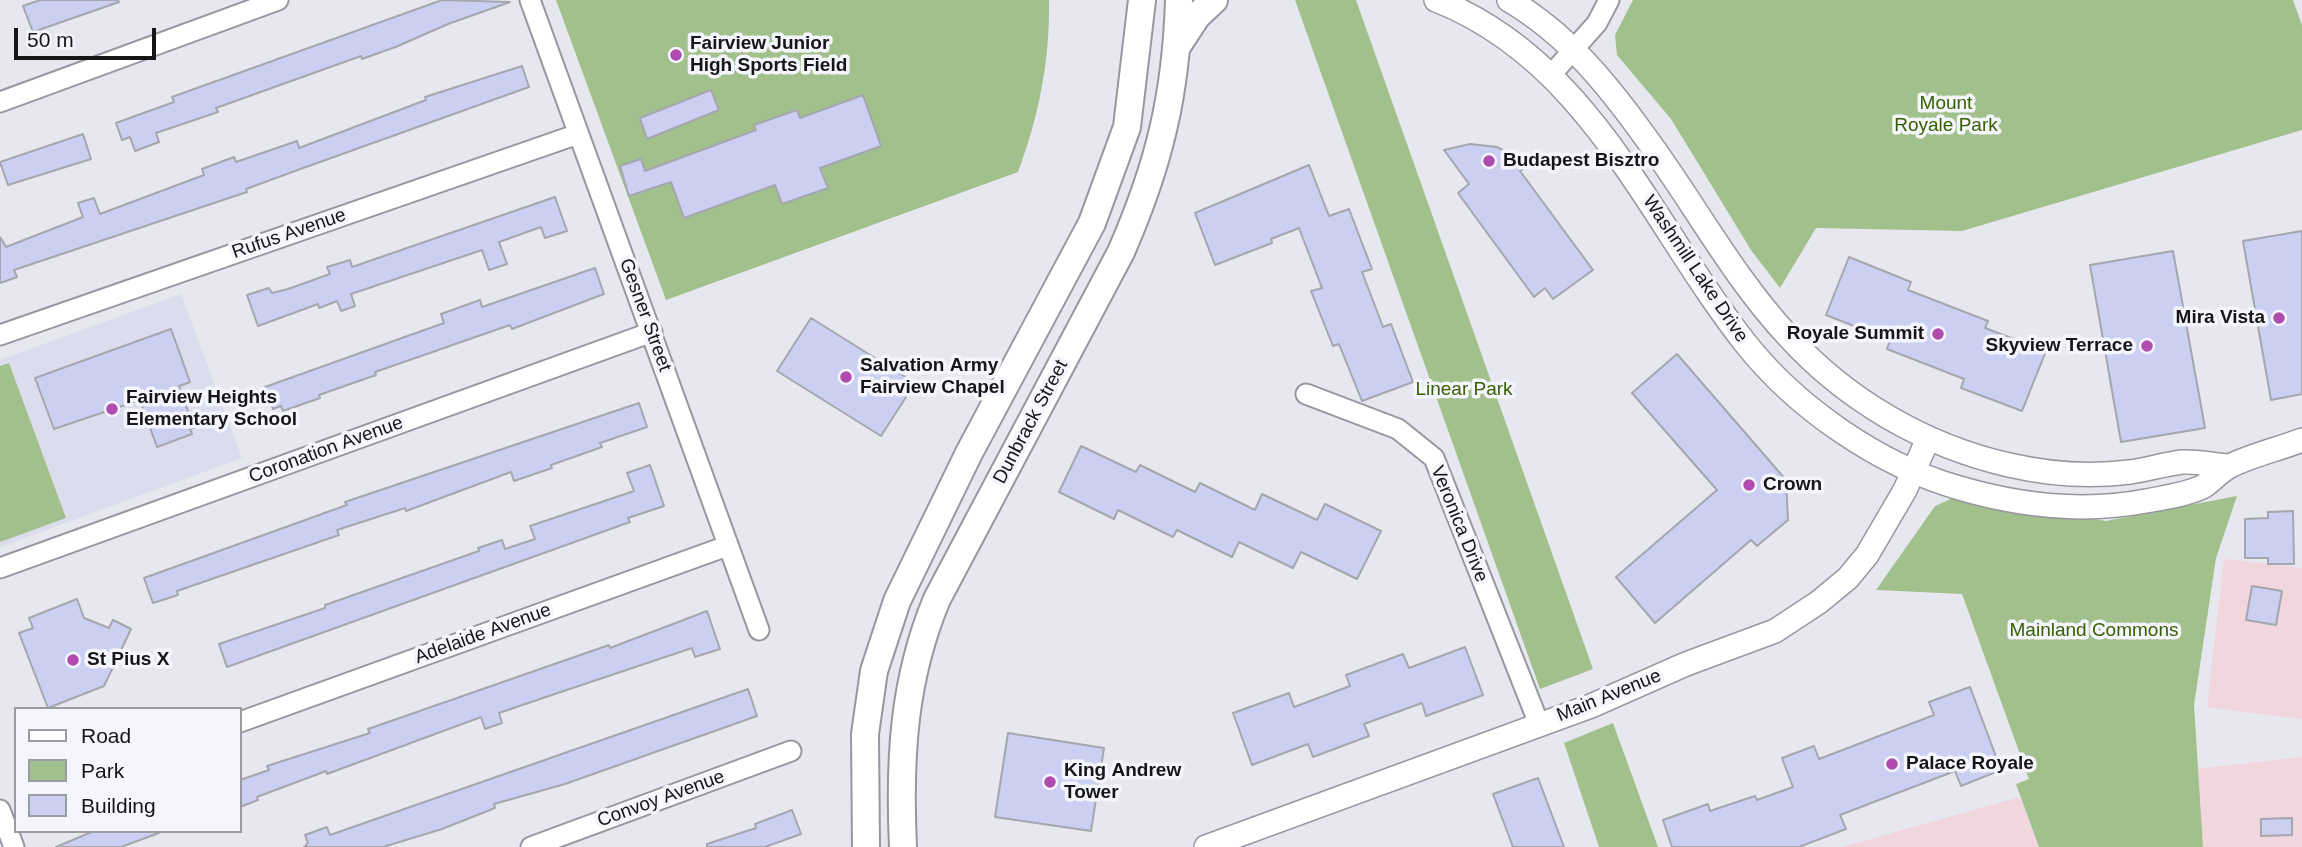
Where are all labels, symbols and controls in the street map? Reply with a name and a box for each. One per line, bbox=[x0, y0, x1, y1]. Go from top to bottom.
scale bar bbox=[18, 14, 159, 58]
text: 50 m bbox=[27, 28, 74, 51]
place label: Fairview Junior High Sports Field bbox=[690, 33, 847, 77]
marker: Fairview Junior High Sports Field bbox=[668, 47, 684, 63]
park label: Mount Royale Park bbox=[1894, 93, 1998, 137]
place label: Budapest Bisztro bbox=[1503, 150, 1659, 172]
marker: Budapest Bisztro bbox=[1481, 153, 1497, 169]
street label: Washmill Lake Drive bbox=[1637, 191, 1753, 347]
street label: Rufus Avenue bbox=[229, 204, 349, 264]
street label: Gesner Street bbox=[614, 256, 676, 374]
place label: Mira Vista bbox=[2176, 307, 2265, 329]
marker: Mira Vista bbox=[2271, 310, 2287, 326]
place label: Royale Summit bbox=[1787, 323, 1924, 345]
marker: Royale Summit bbox=[1930, 326, 1946, 342]
place label: Skyview Terrace bbox=[1985, 335, 2133, 357]
marker: Skyview Terrace bbox=[2139, 338, 2155, 354]
place label: Salvation Army Fairview Chapel bbox=[860, 355, 1005, 399]
street label: Dunbrack Street bbox=[989, 356, 1073, 488]
marker: Salvation Army Fairview Chapel bbox=[838, 369, 854, 385]
park label: Linear Park bbox=[1415, 379, 1513, 401]
place label: Fairview Heights Elementary School bbox=[126, 387, 297, 431]
marker: Fairview Heights Elementary School bbox=[104, 401, 120, 417]
street label: Coronation Avenue bbox=[246, 412, 406, 488]
street label: Veronica Drive bbox=[1425, 462, 1493, 586]
place label: Crown bbox=[1763, 474, 1822, 496]
marker: Crown bbox=[1741, 477, 1757, 493]
street label: Adelaide Avenue bbox=[412, 599, 554, 669]
park label: Mainland Commons bbox=[2010, 620, 2178, 642]
place label: St Pius X bbox=[87, 649, 169, 671]
marker: St Pius X bbox=[65, 652, 81, 668]
street label: Main Avenue bbox=[1553, 665, 1665, 727]
legend bbox=[14, 707, 242, 833]
text: Road bbox=[81, 724, 131, 747]
place label: Palace Royale bbox=[1906, 753, 2034, 775]
marker: Palace Royale bbox=[1884, 756, 1900, 772]
text: Park bbox=[81, 759, 124, 782]
place label: King Andrew Tower bbox=[1064, 760, 1181, 804]
street label: Convoy Avenue bbox=[594, 765, 728, 833]
marker: King Andrew Tower bbox=[1042, 774, 1058, 790]
text: Building bbox=[81, 794, 156, 817]

